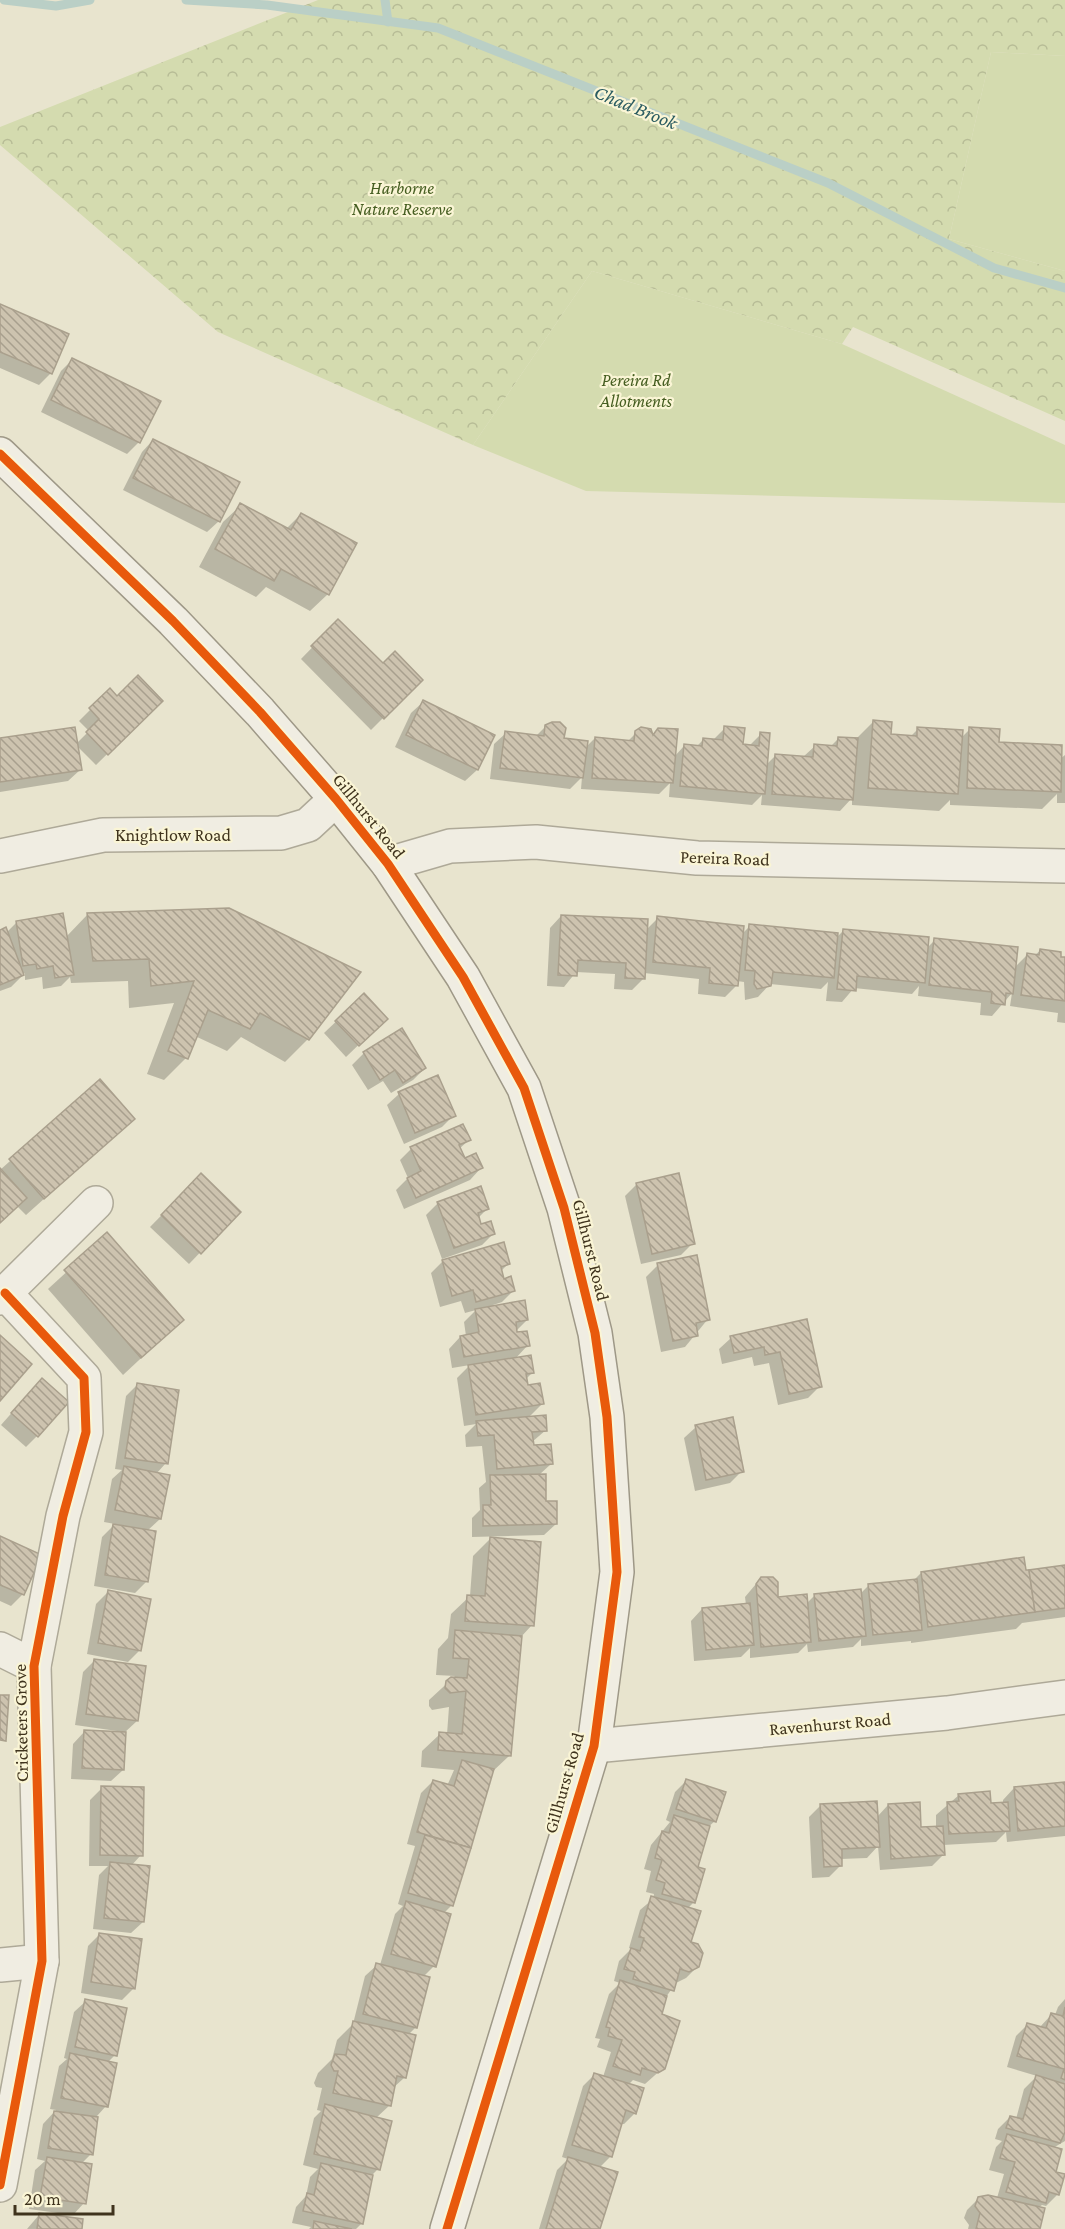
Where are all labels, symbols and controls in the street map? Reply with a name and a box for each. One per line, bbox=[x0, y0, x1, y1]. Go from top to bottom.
water label: Chad Brook bbox=[591, 80, 682, 134]
park label: Harborne Nature Reserve bbox=[352, 178, 452, 219]
park label: Pereira Rd Allotments bbox=[599, 370, 672, 411]
street label: Gillhurst Road bbox=[329, 769, 410, 863]
street label: Knightlow Road bbox=[115, 825, 231, 845]
street label: Pereira Road bbox=[680, 846, 771, 870]
street label: Gillhurst Road bbox=[569, 1197, 613, 1303]
street label: Cricketers Grove bbox=[10, 1664, 32, 1782]
street label: Ravenhurst Road bbox=[768, 1709, 892, 1739]
street label: Gillhurst Road bbox=[540, 1730, 588, 1836]
scale bar bbox=[15, 2178, 112, 2216]
text: 20 m bbox=[24, 2189, 61, 2209]

